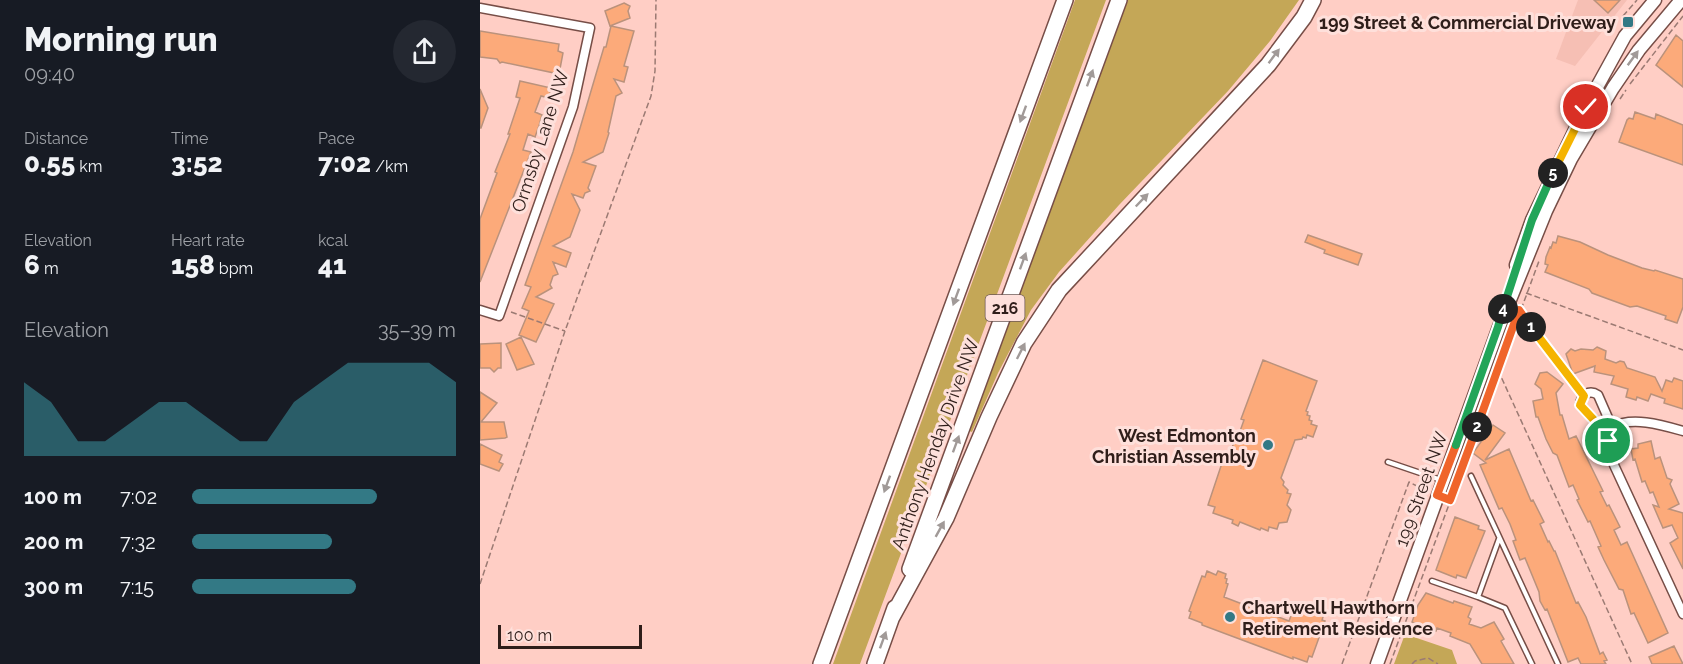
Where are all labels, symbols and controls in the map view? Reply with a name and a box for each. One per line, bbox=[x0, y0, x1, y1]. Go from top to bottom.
place label: 199 Street & Commercial Driveway bbox=[1319, 12, 1616, 33]
marker: 199 Street & Commercial Driveway bbox=[1621, 15, 1635, 29]
text: Morning run bbox=[24, 20, 218, 59]
button: share bbox=[393, 20, 456, 83]
one-way arrow bbox=[1268, 48, 1280, 64]
one-way arrow bbox=[1627, 51, 1639, 67]
text: 09:40 bbox=[24, 62, 75, 86]
street label: Ormsby Lane NW bbox=[507, 67, 573, 215]
one-way arrow bbox=[1086, 68, 1096, 86]
pin bbox=[1560, 81, 1611, 132]
icon: check bbox=[1569, 90, 1602, 123]
one-way arrow bbox=[1018, 105, 1027, 123]
text: Distance bbox=[24, 129, 88, 148]
text: Time bbox=[171, 129, 208, 148]
text: Pace bbox=[318, 129, 355, 148]
text: 0.55 bbox=[24, 148, 75, 178]
text: 3:52 bbox=[171, 148, 223, 178]
text: 7:02 bbox=[318, 148, 371, 178]
text: km bbox=[75, 157, 102, 176]
text: /km bbox=[371, 157, 408, 176]
pin: 5 bbox=[1538, 158, 1568, 188]
text: 5 bbox=[1549, 163, 1557, 182]
one-way arrow bbox=[1135, 192, 1149, 207]
text: Elevation bbox=[24, 231, 92, 250]
text: Heart rate bbox=[171, 231, 245, 250]
text: kcal bbox=[318, 231, 348, 250]
text: 6 bbox=[24, 250, 40, 280]
text: 158 bbox=[171, 250, 215, 280]
text: 41 bbox=[318, 250, 347, 280]
one-way arrow bbox=[1018, 251, 1028, 269]
text: m bbox=[40, 259, 59, 278]
text: bpm bbox=[215, 259, 253, 278]
one-way arrow bbox=[950, 288, 960, 306]
pin: 4 bbox=[1488, 294, 1518, 324]
road number: 216 bbox=[986, 295, 1024, 321]
text: 4 bbox=[1498, 299, 1508, 318]
pin: 1 bbox=[1516, 312, 1546, 342]
text: 1 bbox=[1527, 317, 1535, 336]
text: Elevation bbox=[24, 318, 109, 342]
text: 35–39 m bbox=[378, 318, 456, 342]
street label: Anthony Henday Drive NW bbox=[887, 335, 983, 552]
one-way arrow bbox=[1015, 342, 1025, 360]
pin: 2 bbox=[1462, 412, 1492, 442]
pin bbox=[1582, 415, 1633, 466]
text: 2 bbox=[1472, 417, 1482, 436]
icon: arrive bbox=[1591, 424, 1624, 457]
place label: West Edmonton Christian Assembly bbox=[1092, 425, 1256, 467]
street label: 199 Street NW bbox=[1391, 429, 1452, 549]
one-way arrow bbox=[951, 434, 961, 452]
marker: West Edmonton Christian Assembly bbox=[1261, 438, 1275, 452]
one-way arrow bbox=[882, 475, 892, 493]
text: 100 m bbox=[24, 485, 82, 509]
text: 7:02 bbox=[120, 485, 157, 509]
one-way arrow bbox=[935, 520, 945, 537]
text: 200 m bbox=[24, 530, 83, 554]
text: 7:32 bbox=[120, 530, 156, 554]
text: 300 m bbox=[24, 575, 83, 599]
text: 7:15 bbox=[120, 575, 154, 599]
place label: Chartwell Hawthorn Retirement Residence bbox=[1242, 597, 1433, 639]
marker: Chartwell Hawthorn Retirement Residence bbox=[1223, 610, 1237, 624]
scale bar bbox=[498, 622, 642, 650]
text: 100 m bbox=[507, 626, 552, 645]
one-way arrow bbox=[879, 631, 889, 649]

